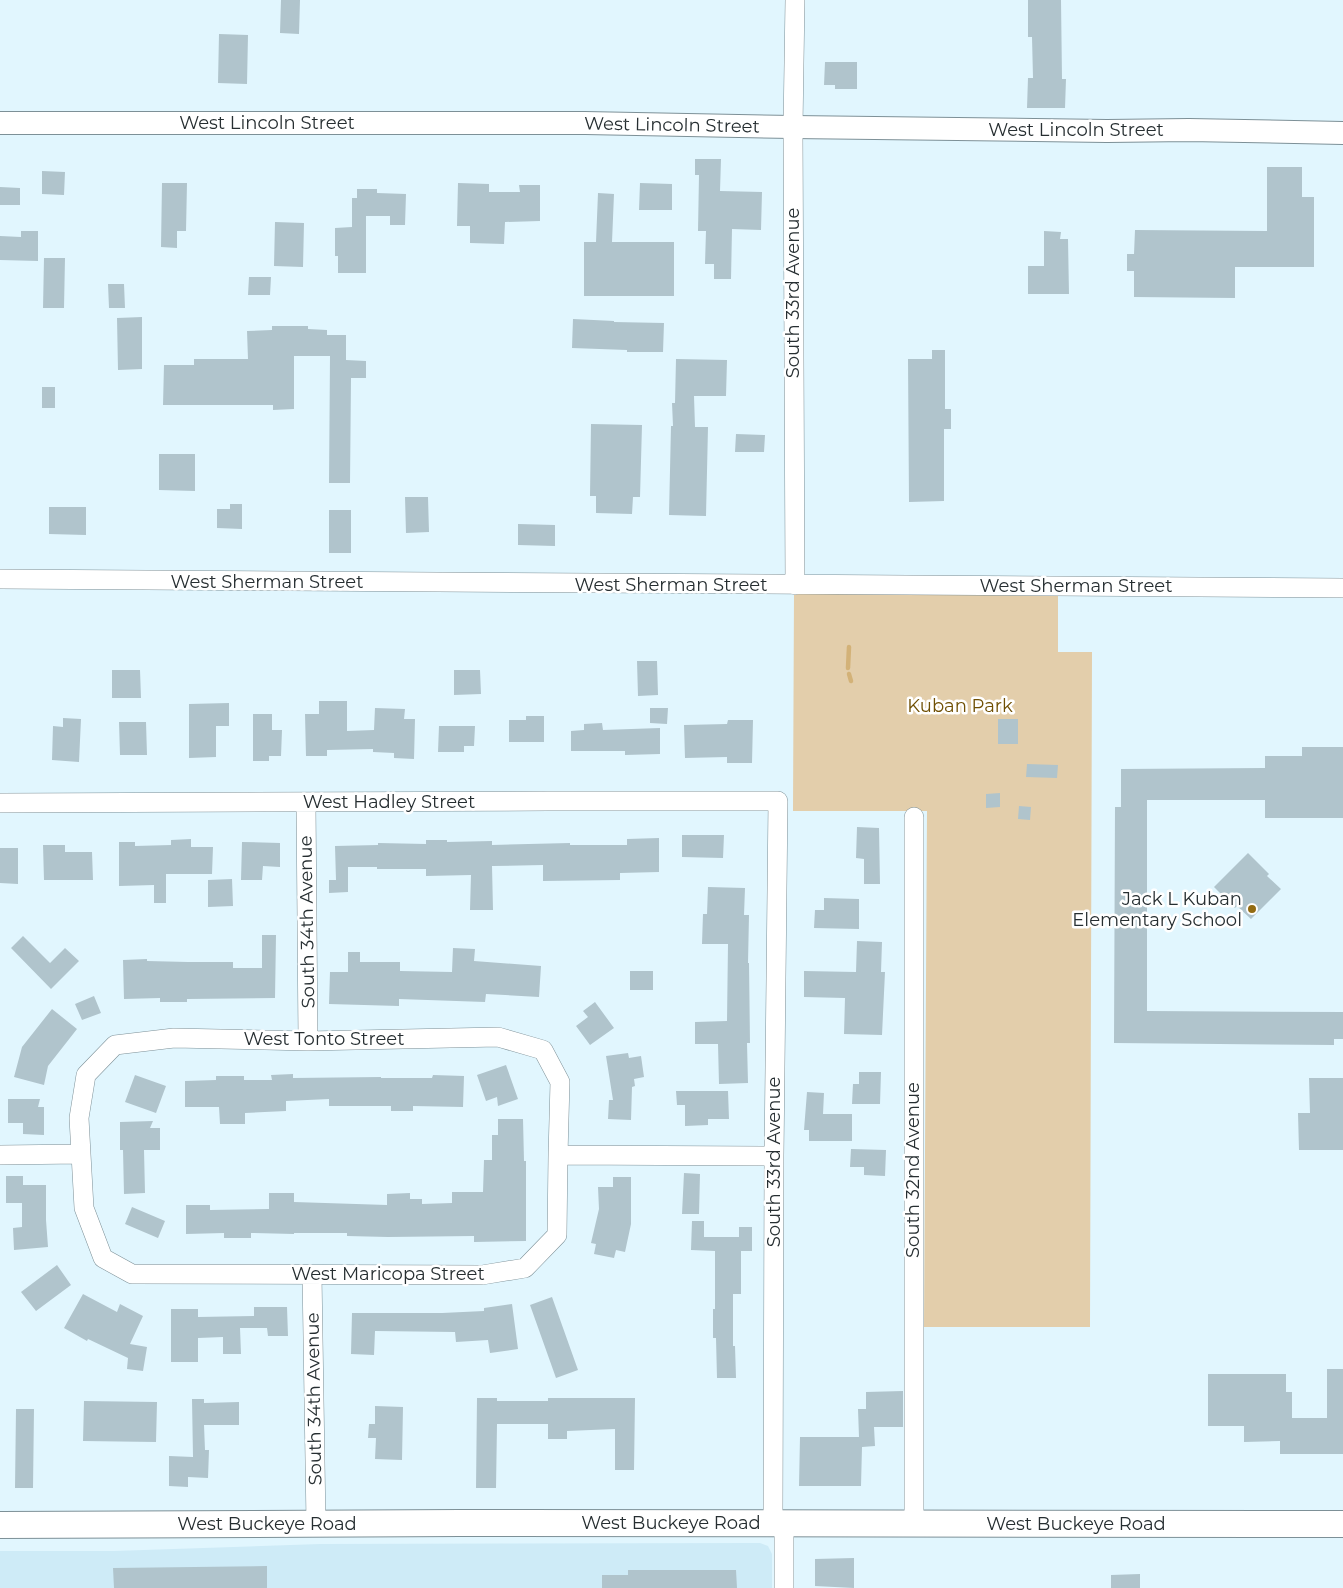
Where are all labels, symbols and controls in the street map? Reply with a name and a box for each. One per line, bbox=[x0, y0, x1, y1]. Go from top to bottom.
street label: West Lincoln Street bbox=[179, 112, 355, 134]
street label: West Lincoln Street bbox=[584, 112, 760, 138]
street label: West Lincoln Street bbox=[988, 119, 1164, 141]
street label: South 33rd Avenue bbox=[782, 208, 804, 378]
street label: West Sherman Street bbox=[171, 571, 363, 593]
street label: West Sherman Street bbox=[575, 574, 767, 596]
street label: West Sherman Street bbox=[980, 575, 1172, 597]
park label: Kuban Park bbox=[907, 695, 1013, 717]
street label: West Hadley Street bbox=[303, 791, 475, 813]
street label: South 34th Avenue bbox=[294, 835, 320, 1009]
place label: Jack L Kuban Elementary School bbox=[1072, 888, 1242, 931]
marker: Jack L Kuban Elementary School bbox=[1246, 903, 1258, 915]
street label: West Tonto Street bbox=[244, 1028, 404, 1050]
street label: South 33rd Avenue bbox=[763, 1077, 785, 1247]
street label: South 32nd Avenue bbox=[902, 1082, 924, 1258]
street label: West Maricopa Street bbox=[291, 1263, 485, 1285]
street label: South 34th Avenue bbox=[301, 1312, 327, 1486]
street label: West Buckeye Road bbox=[581, 1512, 761, 1534]
street label: West Buckeye Road bbox=[177, 1513, 357, 1535]
street label: West Buckeye Road bbox=[986, 1513, 1166, 1535]

